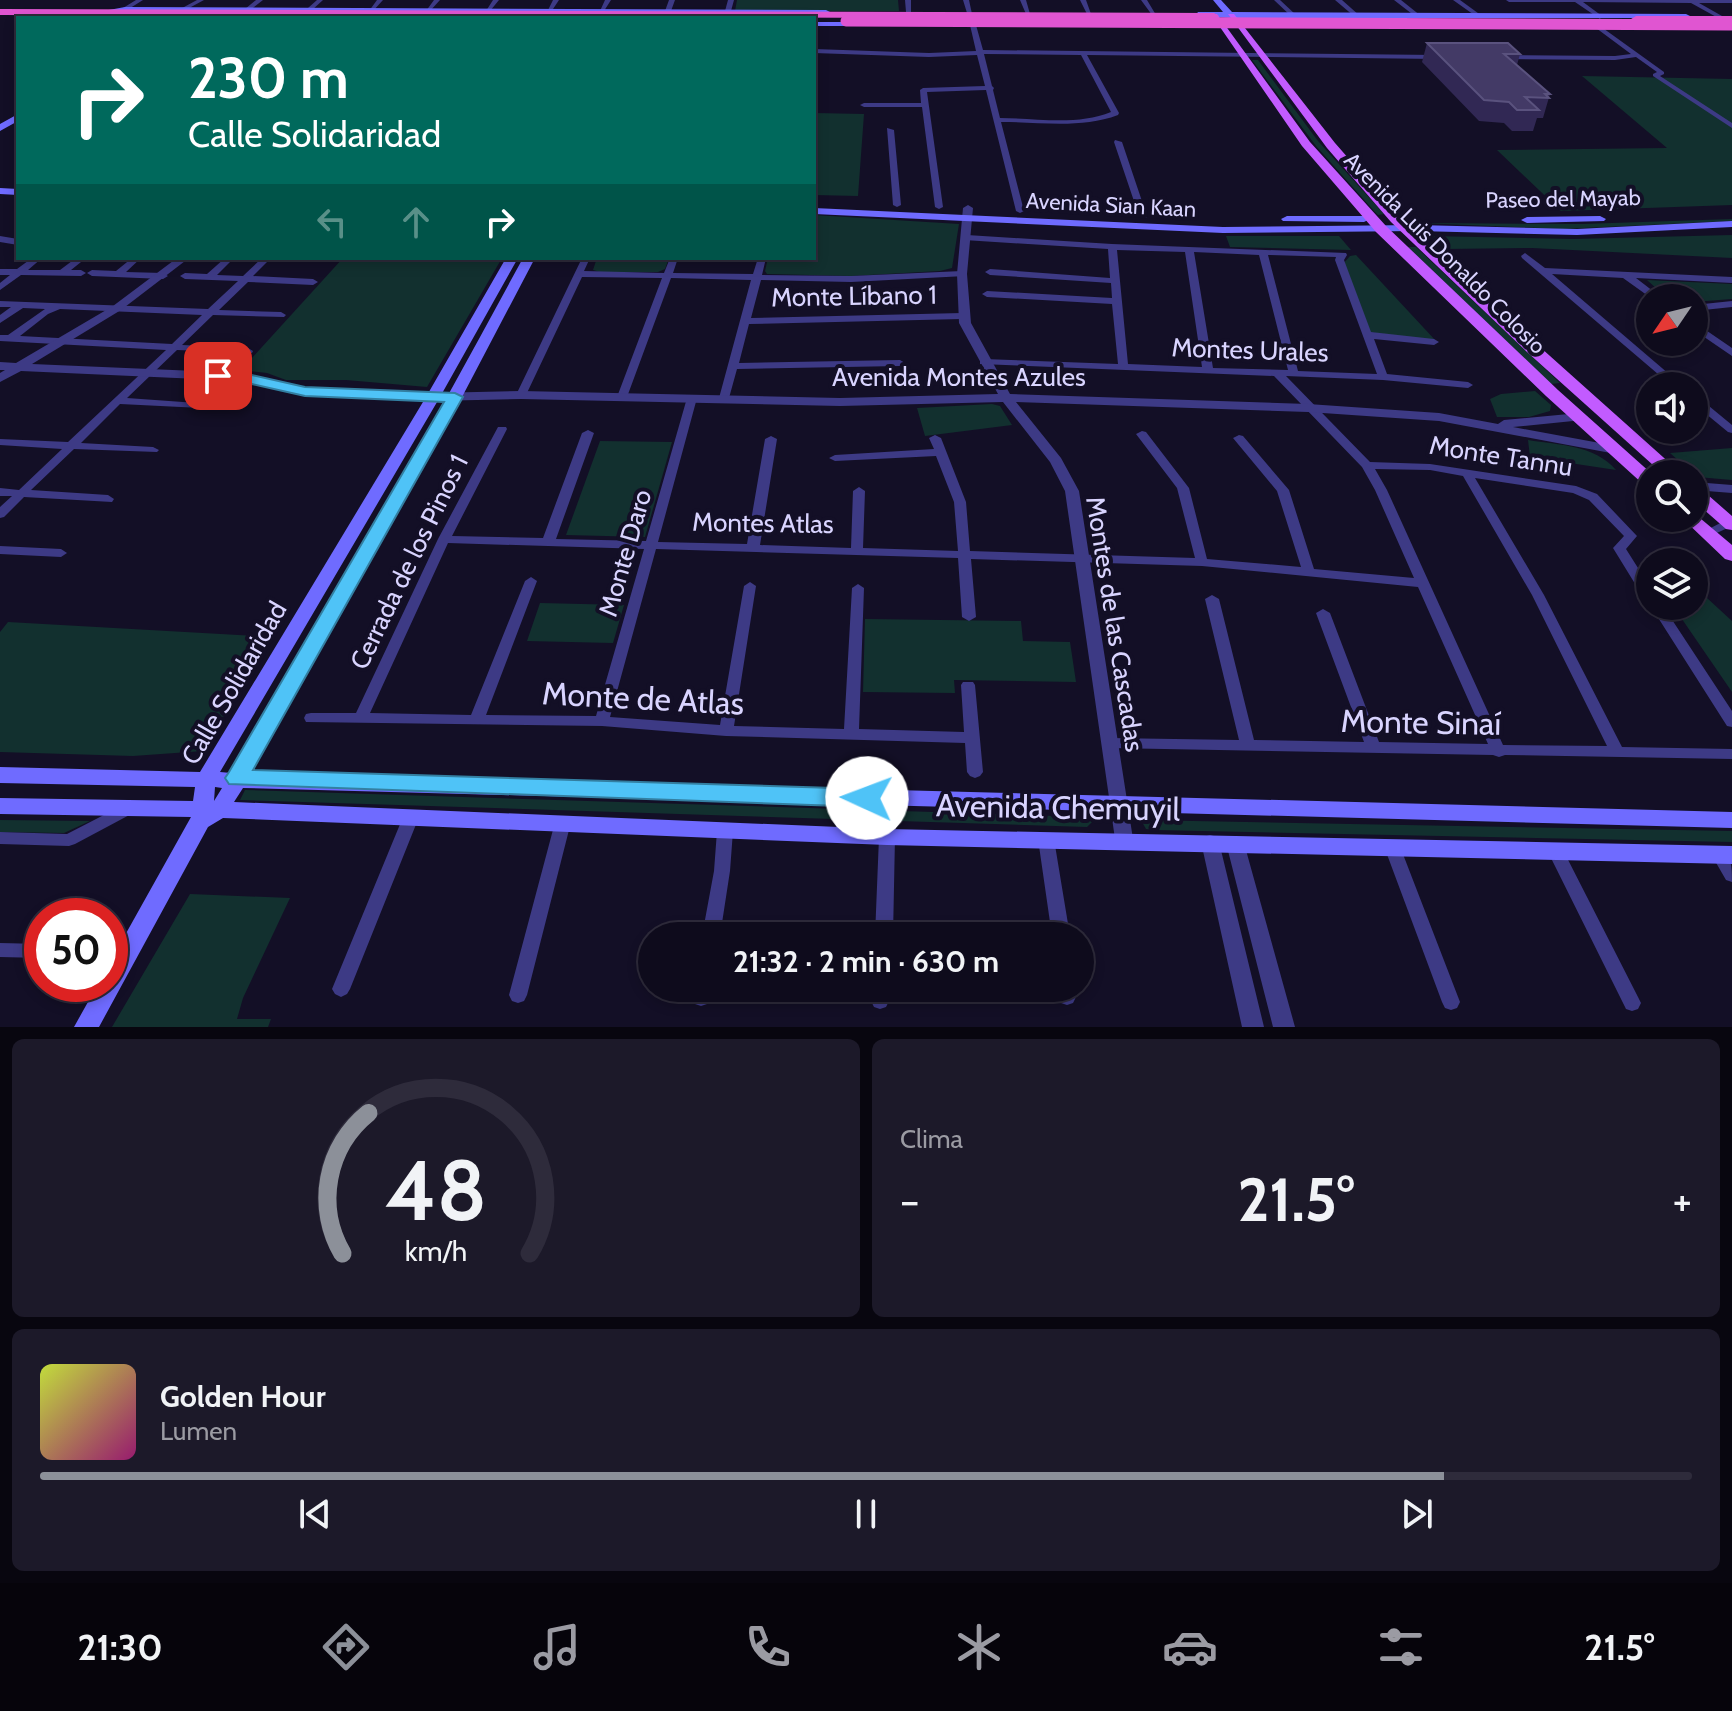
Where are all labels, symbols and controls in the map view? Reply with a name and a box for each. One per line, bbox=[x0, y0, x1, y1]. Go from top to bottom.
text: 230 m bbox=[188, 44, 349, 112]
icon: right bbox=[56, 48, 160, 152]
text: Calle Solidaridad bbox=[188, 112, 441, 156]
street label: Avenida Luis Donaldo Colosio bbox=[1339, 147, 1551, 359]
street label: Paseo del Mayab bbox=[1485, 184, 1641, 214]
street label: Avenida Sian Kaan bbox=[1025, 187, 1197, 223]
icon: left bbox=[310, 200, 354, 244]
icon: ahead bbox=[394, 200, 438, 244]
icon: right bbox=[478, 200, 522, 244]
street label: Monte Líbano 1 bbox=[771, 279, 937, 313]
north arrow bbox=[1636, 284, 1708, 356]
map controls bbox=[1636, 284, 1708, 620]
street label: Montes Urales bbox=[1171, 331, 1329, 369]
pin bbox=[184, 342, 252, 410]
icon: arrive bbox=[196, 354, 240, 398]
street label: Avenida Montes Azules bbox=[832, 361, 1086, 393]
button: sound bbox=[1636, 372, 1708, 444]
street label: Monte Tannu bbox=[1427, 429, 1575, 483]
street label: Cerrada de los Pinos 1 bbox=[343, 449, 475, 675]
button: search bbox=[1636, 460, 1708, 532]
street label: Monte Daro bbox=[592, 486, 658, 620]
street label: Montes de las Cascadas bbox=[1079, 494, 1151, 754]
street label: Montes Atlas bbox=[692, 506, 834, 540]
button: layers bbox=[1636, 548, 1708, 620]
street label: Calle Solidaridad bbox=[174, 596, 294, 770]
street label: Monte de Atlas bbox=[541, 673, 745, 723]
street label: Monte Sinaí bbox=[1340, 701, 1502, 743]
position arrow bbox=[825, 756, 909, 840]
street label: Avenida Chemuyil bbox=[936, 785, 1181, 829]
speed limit sign: 50 bbox=[24, 898, 128, 1002]
text: 21:32 · 2 min · 630 m bbox=[733, 943, 999, 980]
text: Clima bbox=[900, 1123, 963, 1155]
text: 48 bbox=[385, 1140, 487, 1241]
text: 21.5° bbox=[1238, 1163, 1354, 1236]
text: − bbox=[900, 1174, 919, 1227]
text: + bbox=[1673, 1174, 1692, 1227]
text: km/h bbox=[405, 1233, 467, 1268]
text: Golden Hour bbox=[160, 1378, 326, 1415]
text: Lumen bbox=[160, 1415, 237, 1447]
icon: previous bbox=[293, 1492, 337, 1536]
icon: pause bbox=[844, 1492, 888, 1536]
icon: next bbox=[1395, 1492, 1439, 1536]
icon: directions bbox=[318, 1619, 374, 1675]
icon: music bbox=[529, 1619, 585, 1675]
icon: phone bbox=[740, 1619, 796, 1675]
icon: climate bbox=[951, 1619, 1007, 1675]
icon: car bbox=[1162, 1619, 1218, 1675]
icon: filters bbox=[1373, 1619, 1429, 1675]
text: 21:30 bbox=[78, 1625, 163, 1669]
text: 21.5° bbox=[1584, 1625, 1654, 1669]

